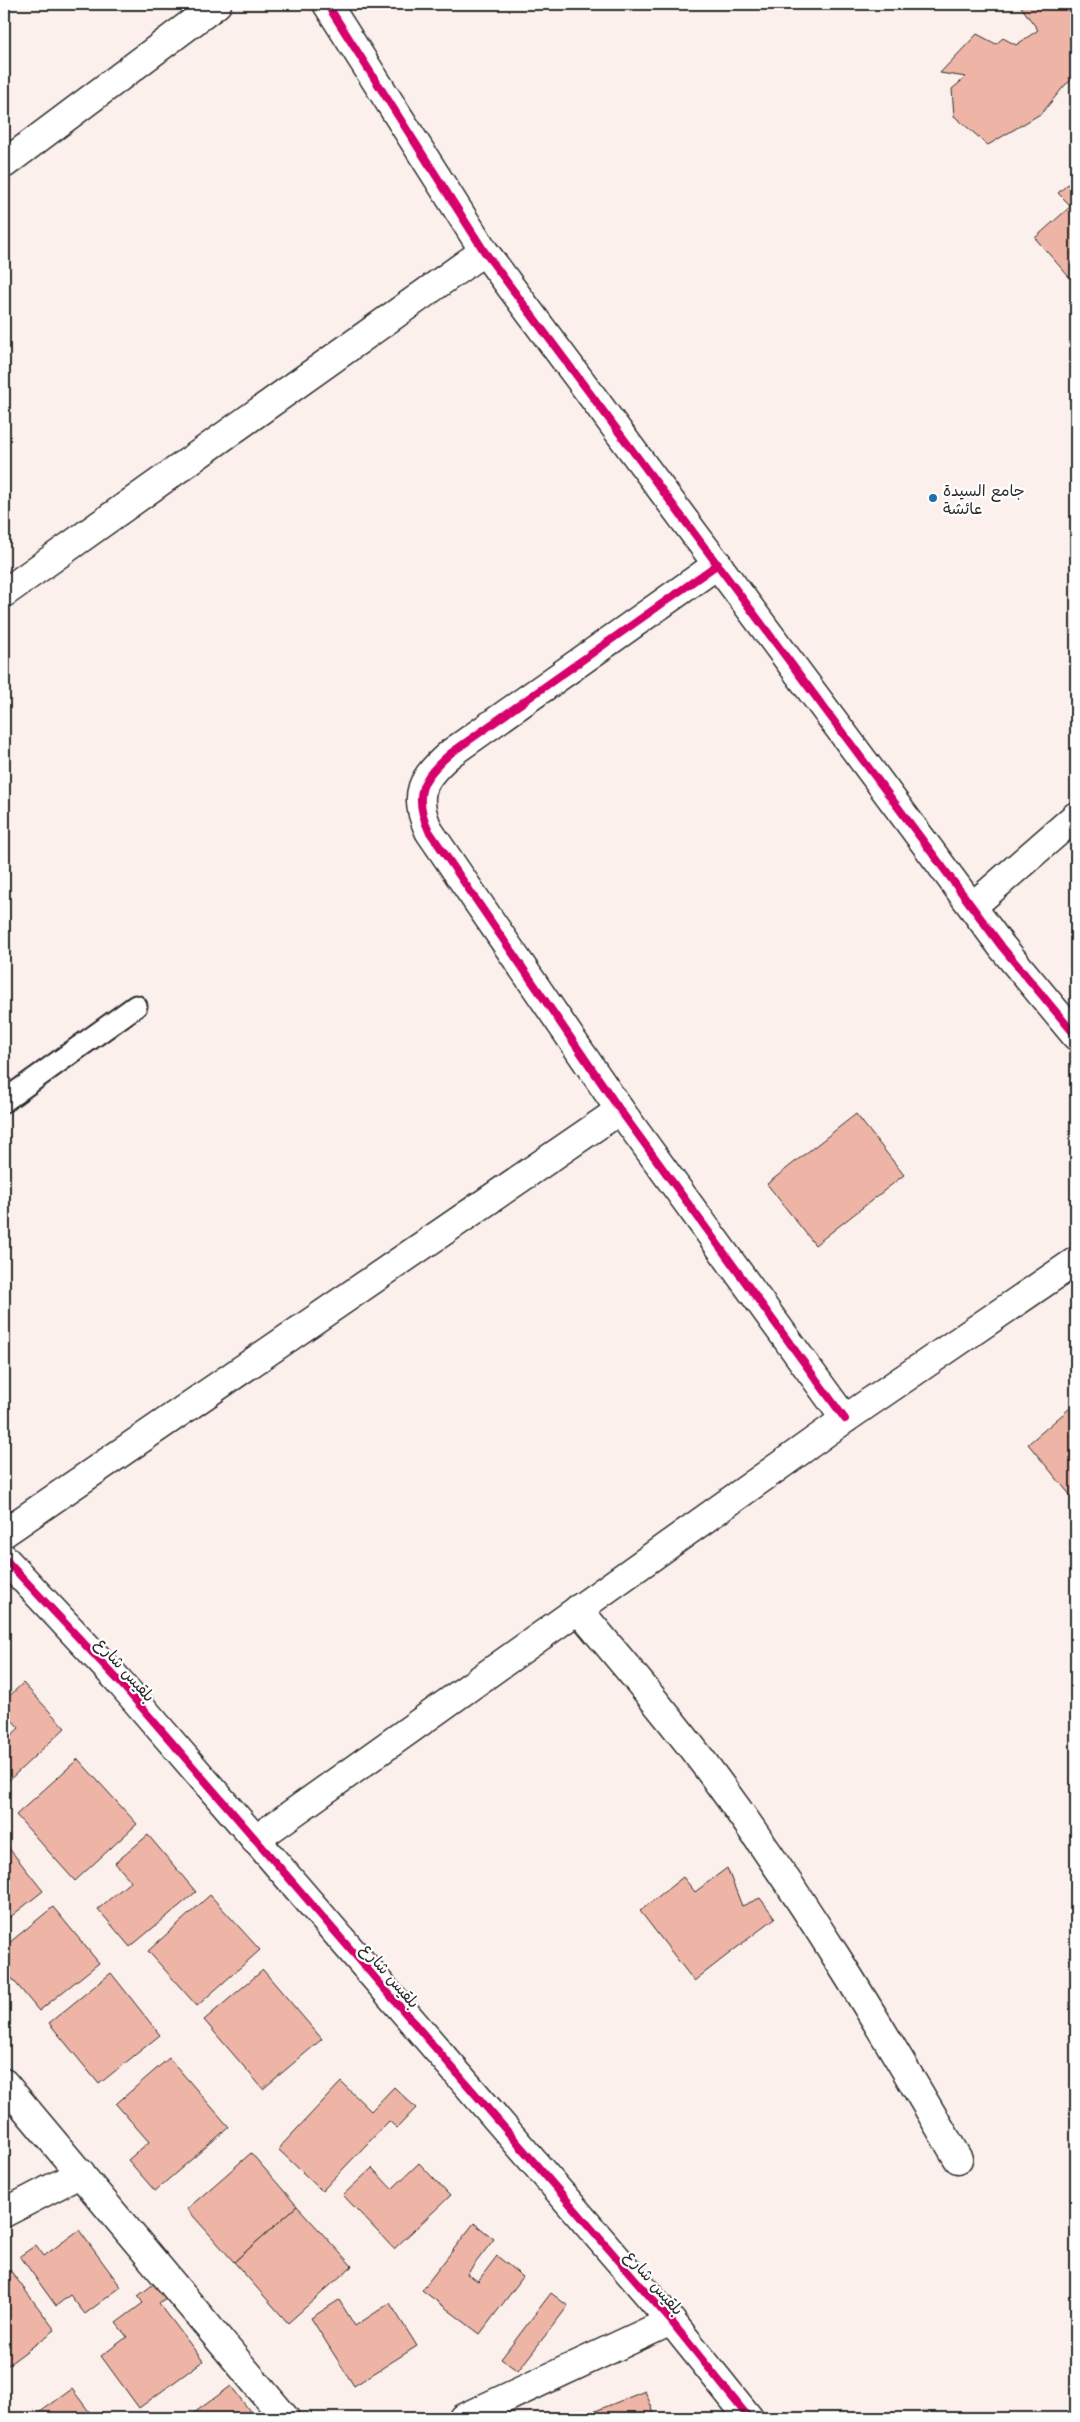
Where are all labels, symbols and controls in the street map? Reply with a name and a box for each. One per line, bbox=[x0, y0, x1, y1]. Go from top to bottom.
place label: جامع السيدة عائشة bbox=[943, 479, 1025, 518]
marker: جامع السيدة عائشة bbox=[927, 492, 939, 504]
street label: بلقيس شارع bbox=[90, 1632, 160, 1707]
street label: بلقيس شارع bbox=[355, 1938, 425, 2013]
street label: بلقيس شارع bbox=[619, 2245, 689, 2320]

